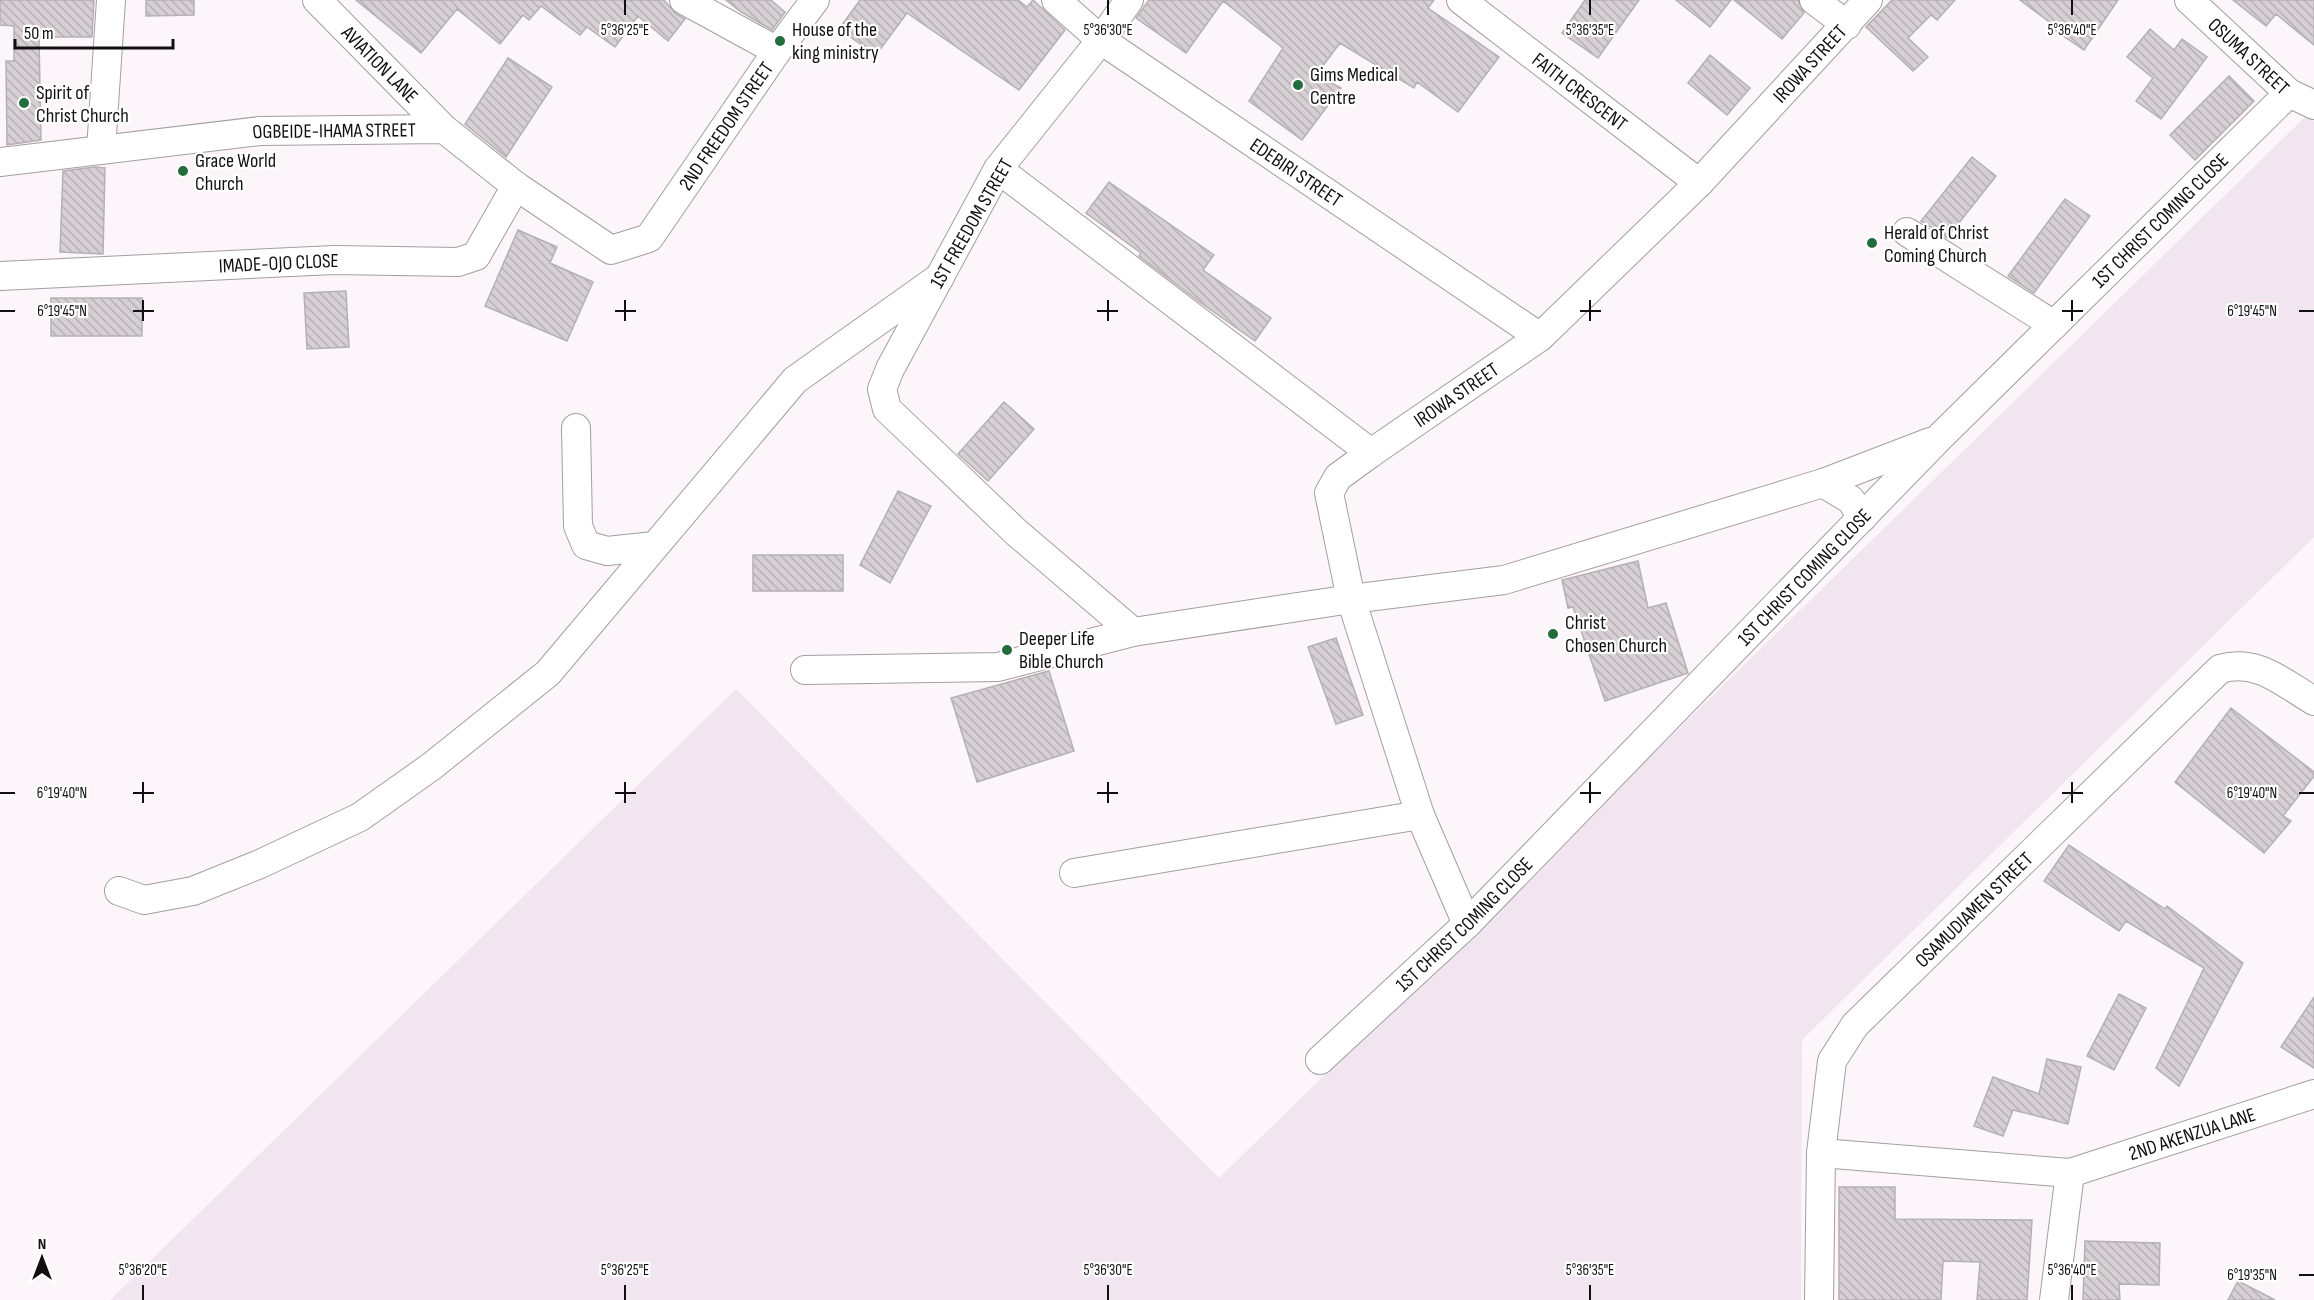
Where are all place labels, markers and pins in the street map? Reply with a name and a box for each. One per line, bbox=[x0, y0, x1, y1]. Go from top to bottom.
place label: House of the king ministry bbox=[792, 18, 879, 65]
marker: House of the king ministry bbox=[773, 34, 787, 48]
place label: Gims Medical Centre bbox=[1310, 63, 1398, 110]
marker: Gims Medical Centre bbox=[1291, 78, 1305, 92]
place label: Spirit of Christ Church bbox=[36, 81, 129, 128]
marker: Spirit of Christ Church bbox=[17, 96, 31, 110]
place label: Grace World Church bbox=[195, 149, 276, 196]
marker: Grace World Church bbox=[176, 164, 190, 178]
place label: Herald of Christ Coming Church bbox=[1884, 221, 1989, 268]
marker: Herald of Christ Coming Church bbox=[1865, 236, 1879, 250]
place label: Christ Chosen Church bbox=[1565, 611, 1667, 658]
place label: Deeper Life Bible Church bbox=[1019, 627, 1103, 674]
marker: Christ Chosen Church bbox=[1546, 627, 1560, 641]
marker: Deeper Life Bible Church bbox=[1000, 643, 1014, 657]

